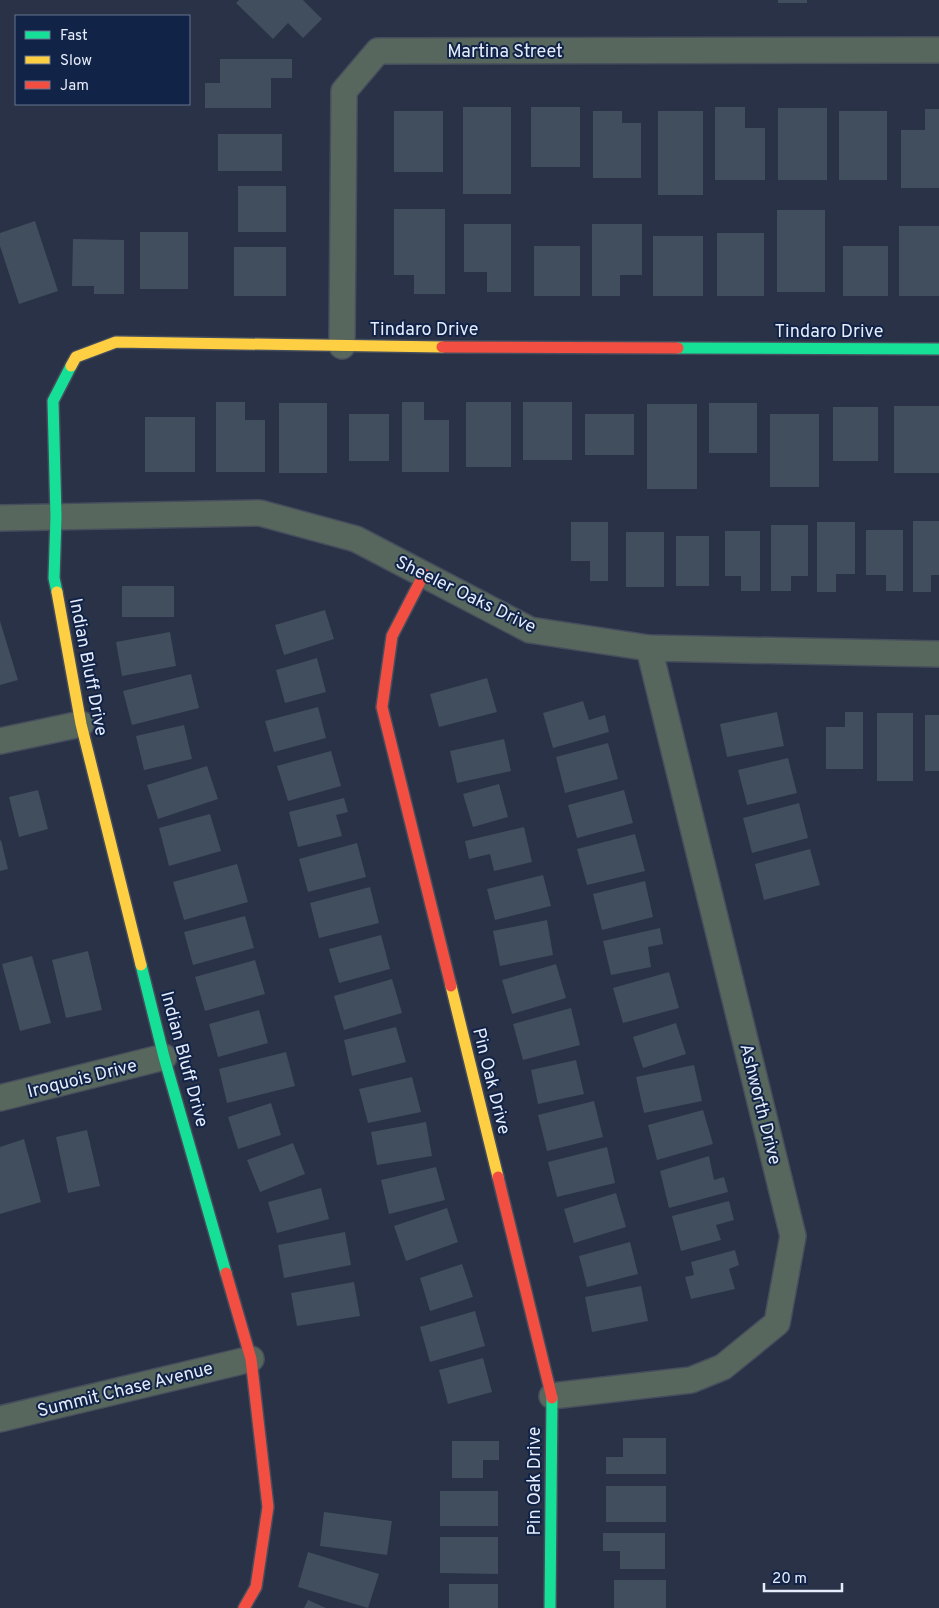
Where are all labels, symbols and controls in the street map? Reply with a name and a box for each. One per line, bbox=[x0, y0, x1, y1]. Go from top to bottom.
legend bbox=[15, 15, 190, 105]
text: Fast bbox=[60, 27, 88, 46]
street label: Martina Street bbox=[447, 41, 563, 64]
text: Slow bbox=[60, 52, 92, 71]
text: Jam bbox=[60, 77, 89, 96]
street label: Tindaro Drive bbox=[370, 319, 478, 342]
street label: Tindaro Drive bbox=[775, 321, 883, 344]
street label: Sheeler Oaks Drive bbox=[391, 551, 539, 639]
street label: Indian Bluff Drive bbox=[63, 596, 112, 738]
street label: Indian Bluff Drive bbox=[154, 989, 213, 1130]
street label: Pin Oak Drive bbox=[466, 1026, 515, 1137]
street label: Ashworth Drive bbox=[733, 1041, 786, 1167]
street label: Iroquois Drive bbox=[25, 1055, 140, 1104]
street label: Summit Chase Avenue bbox=[35, 1357, 216, 1423]
street label: Pin Oak Drive bbox=[524, 1427, 547, 1536]
scale bar bbox=[764, 1560, 842, 1592]
text: 20 m bbox=[772, 1570, 807, 1589]

